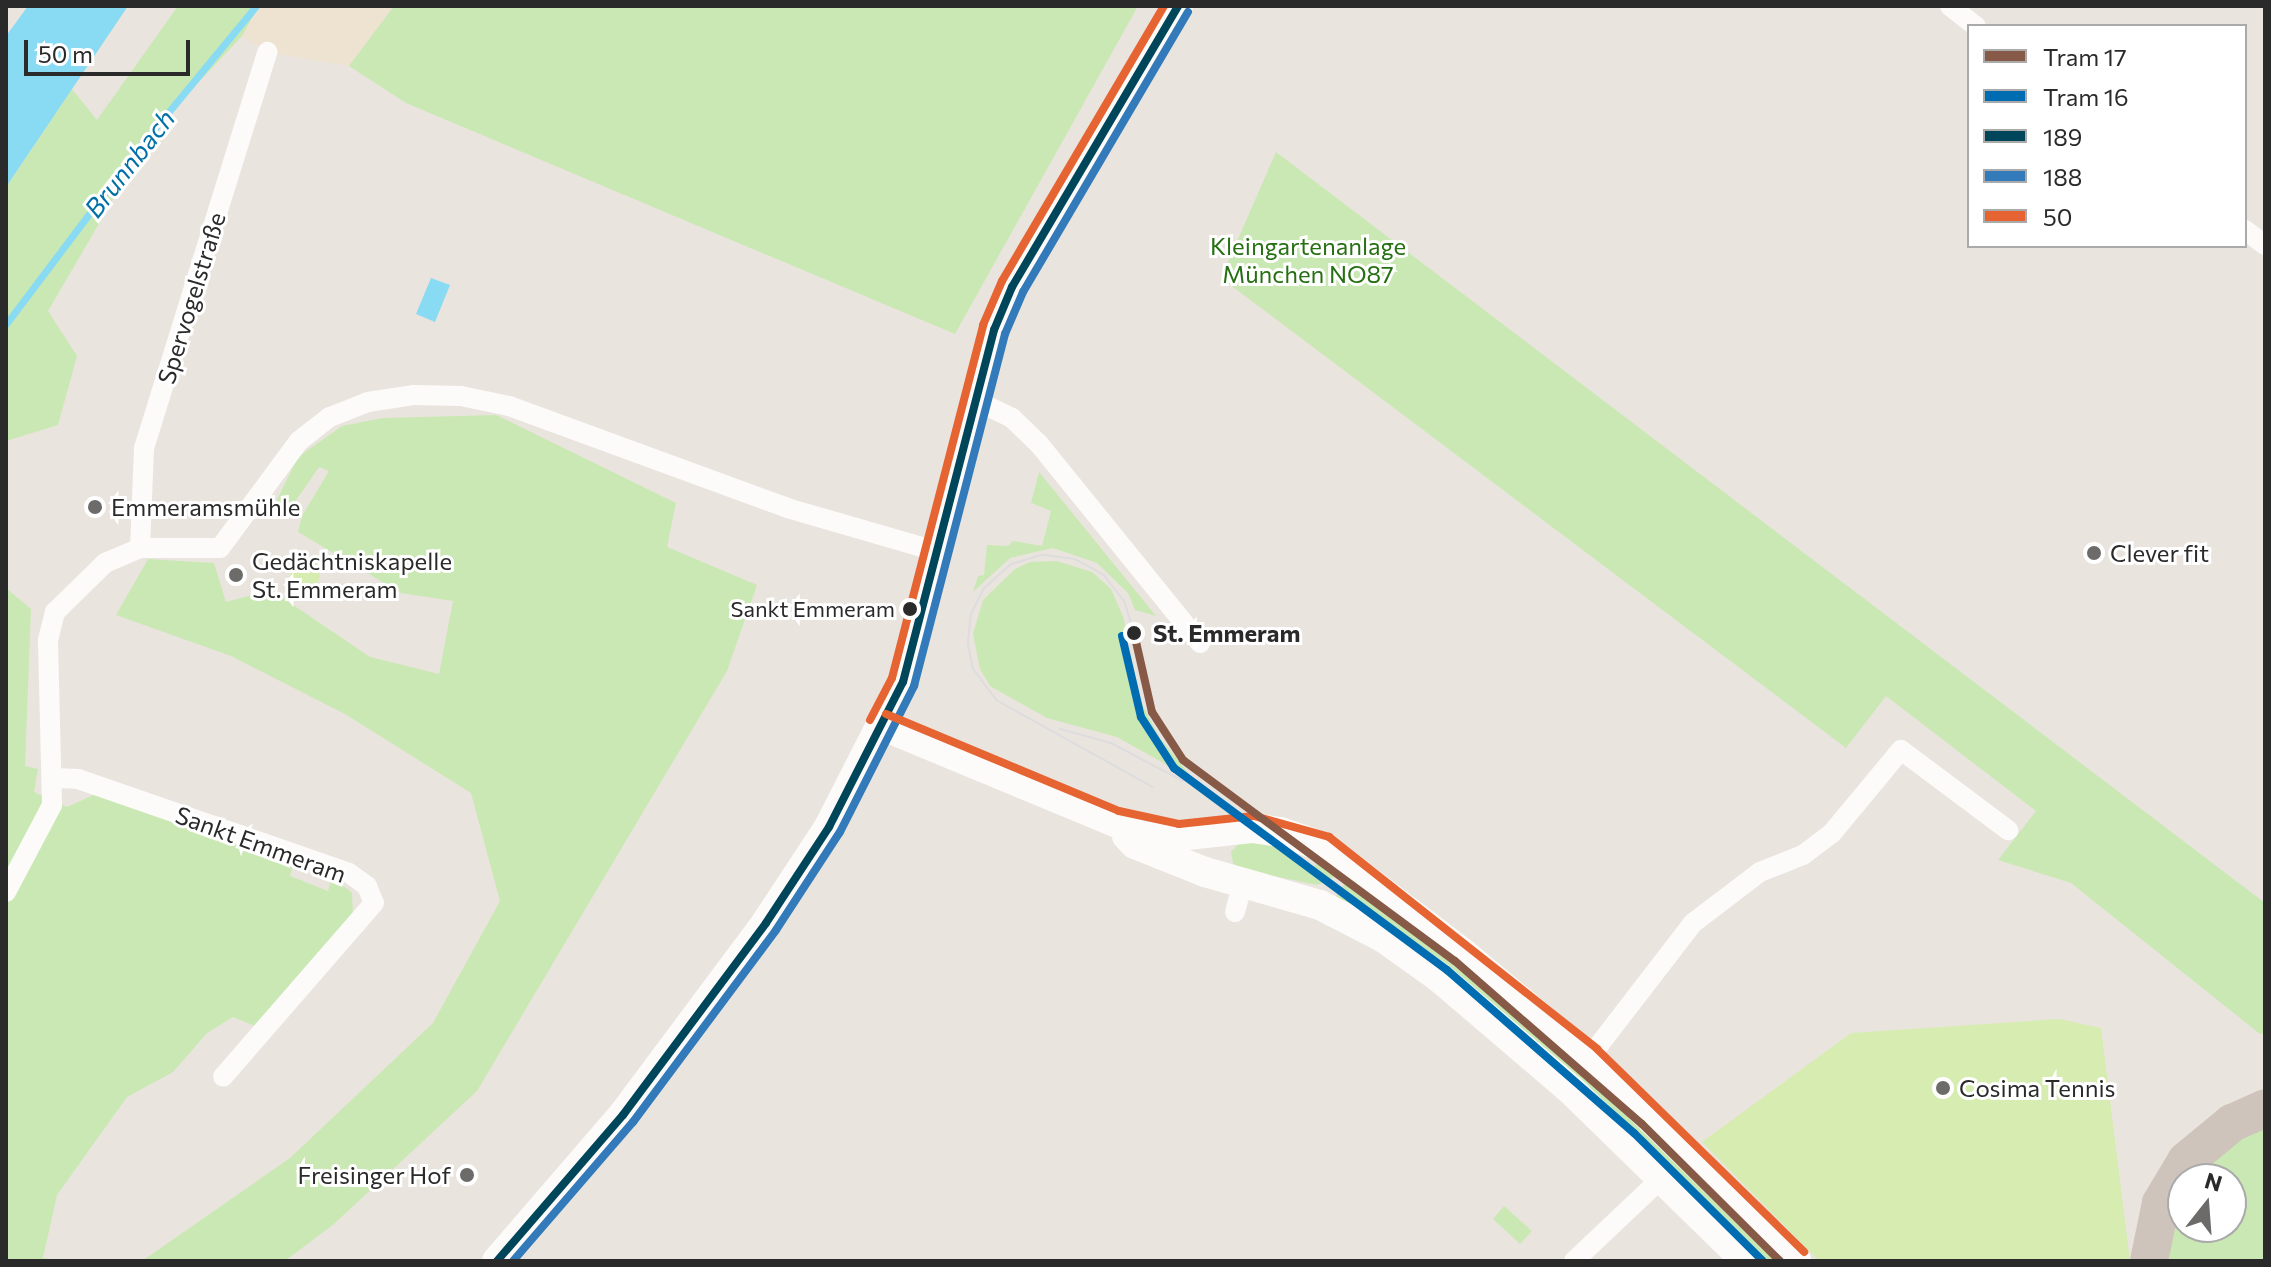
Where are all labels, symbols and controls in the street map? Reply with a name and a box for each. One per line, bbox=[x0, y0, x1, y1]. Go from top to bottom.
scale bar bbox=[28, 24, 194, 74]
legend bbox=[1967, 24, 2247, 248]
text: 50 m bbox=[38, 39, 93, 68]
text: Tram 17 bbox=[2043, 42, 2127, 71]
text: Tram 16 bbox=[2043, 82, 2129, 111]
water label: Brunnbach bbox=[77, 103, 181, 223]
text: 189 bbox=[2043, 122, 2082, 151]
text: 188 bbox=[2043, 162, 2082, 191]
text: 50 bbox=[2043, 202, 2072, 231]
street label: Spervogelstraße bbox=[151, 209, 231, 387]
park label: Kleingartenanlage München NO87 bbox=[1210, 232, 1406, 288]
place label: Emmeramsmühle bbox=[111, 493, 300, 521]
marker: Emmeramsmühle bbox=[86, 498, 104, 516]
place label: Clever fit bbox=[2110, 539, 2209, 567]
marker: Clever fit bbox=[2085, 544, 2103, 562]
place label: Gedächtniskapelle St. Emmeram bbox=[252, 547, 452, 603]
marker: Gedächtniskapelle St. Emmeram bbox=[227, 566, 245, 584]
place label: Sankt Emmeram bbox=[731, 596, 895, 622]
marker: Sankt Emmeram bbox=[902, 601, 918, 617]
place label: St. Emmeram bbox=[1153, 619, 1300, 647]
marker: St. Emmeram bbox=[1122, 621, 1146, 645]
street label: Sankt Emmeram bbox=[172, 800, 350, 888]
place label: Cosima Tennis bbox=[1959, 1074, 2115, 1102]
marker: Cosima Tennis bbox=[1934, 1079, 1952, 1097]
place label: Freisinger Hof bbox=[297, 1161, 451, 1189]
north arrow bbox=[2167, 1163, 2247, 1243]
marker: Freisinger Hof bbox=[458, 1166, 476, 1184]
text: N bbox=[2202, 1166, 2225, 1197]

